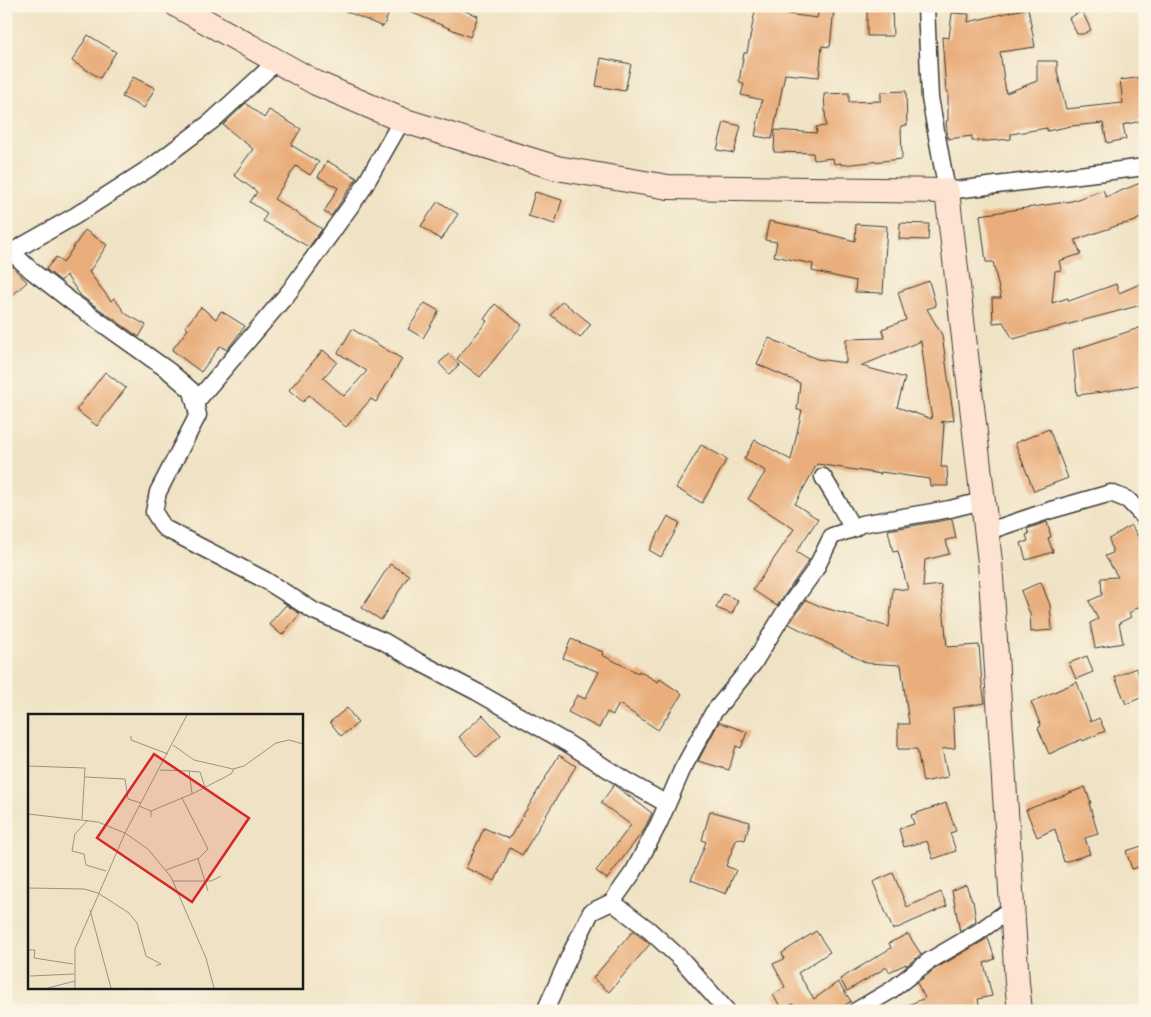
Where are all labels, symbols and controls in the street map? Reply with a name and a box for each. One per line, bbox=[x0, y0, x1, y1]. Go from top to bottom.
inset map bbox=[28, 714, 302, 990]

